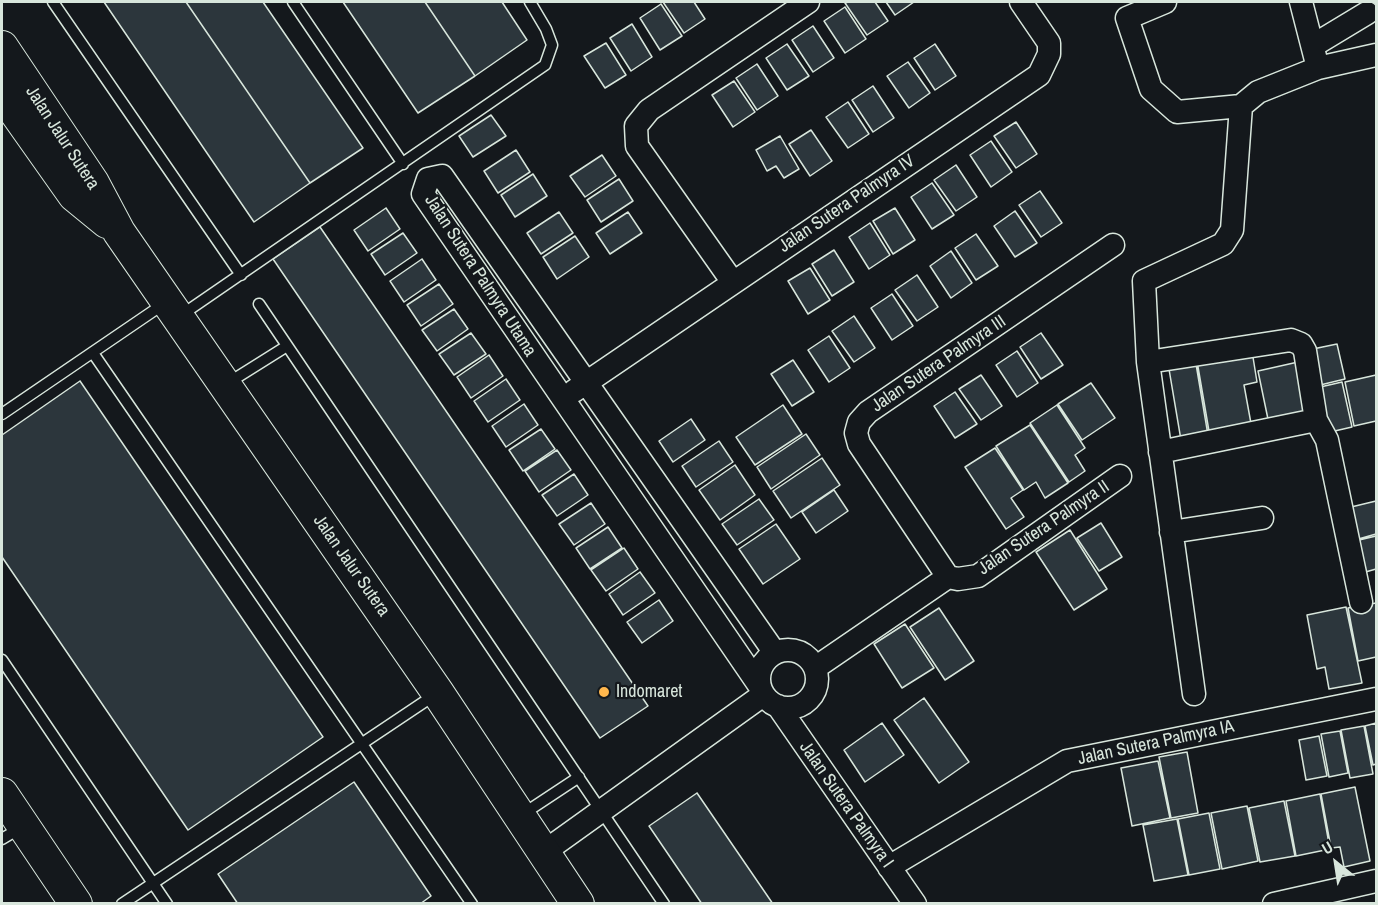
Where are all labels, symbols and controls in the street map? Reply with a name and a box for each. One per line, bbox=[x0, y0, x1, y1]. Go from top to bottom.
street label: Jalan Jalur Sutera bbox=[21, 82, 103, 194]
street label: Jalan Sutera Palmyra IV bbox=[775, 151, 919, 257]
street label: Jalan Sutera Palmyra Utama bbox=[420, 191, 540, 361]
street label: Jalan Sutera Palmyra III bbox=[868, 311, 1010, 417]
street label: Jalan Sutera Palmyra II bbox=[974, 476, 1114, 580]
street label: Jalan Jalur Sutera bbox=[308, 511, 394, 621]
place label: Indomaret bbox=[616, 681, 682, 703]
marker: Indomaret bbox=[597, 685, 611, 699]
street label: Jalan Sutera Palmyra IA bbox=[1076, 716, 1236, 770]
street label: Jalan Sutera Palmyra I bbox=[794, 738, 898, 872]
north arrow bbox=[1306, 833, 1366, 893]
text: U bbox=[1317, 836, 1337, 859]

